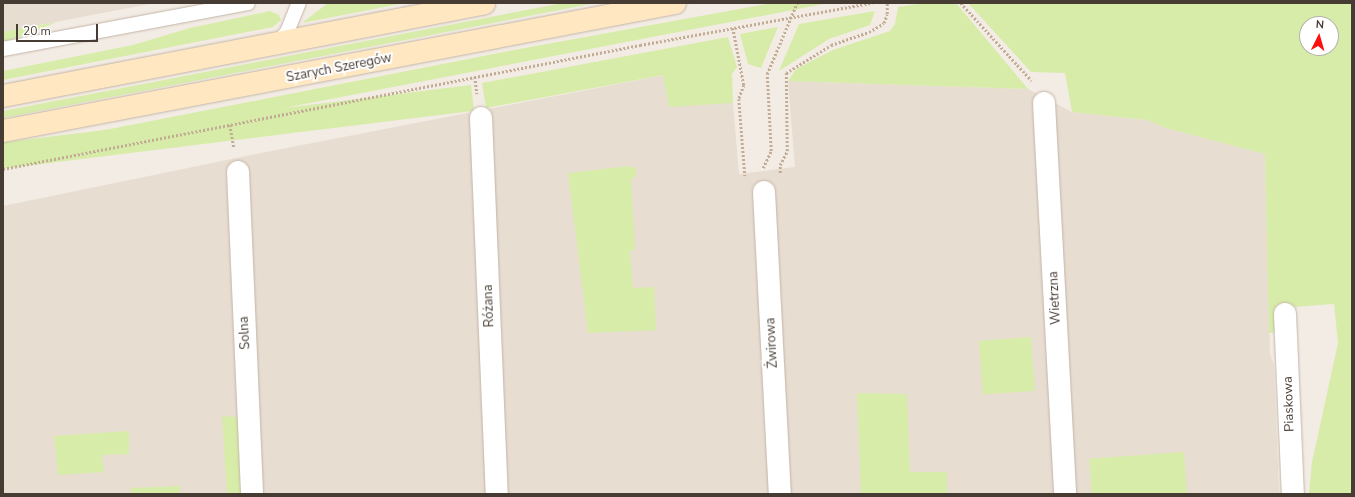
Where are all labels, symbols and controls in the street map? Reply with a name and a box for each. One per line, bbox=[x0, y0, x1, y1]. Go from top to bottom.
scale bar bbox=[18, 16, 100, 42]
north arrow bbox=[1299, 16, 1339, 56]
text: N bbox=[1315, 17, 1325, 32]
text: 20 m bbox=[23, 23, 51, 39]
street label: Szarych Szeregów bbox=[285, 50, 393, 86]
street label: Wietrzna bbox=[1046, 271, 1064, 325]
street label: Różana bbox=[480, 284, 498, 328]
street label: Solna bbox=[236, 316, 254, 350]
street label: Żwirowa bbox=[763, 317, 781, 369]
street label: Piaskowa bbox=[1280, 376, 1298, 432]

